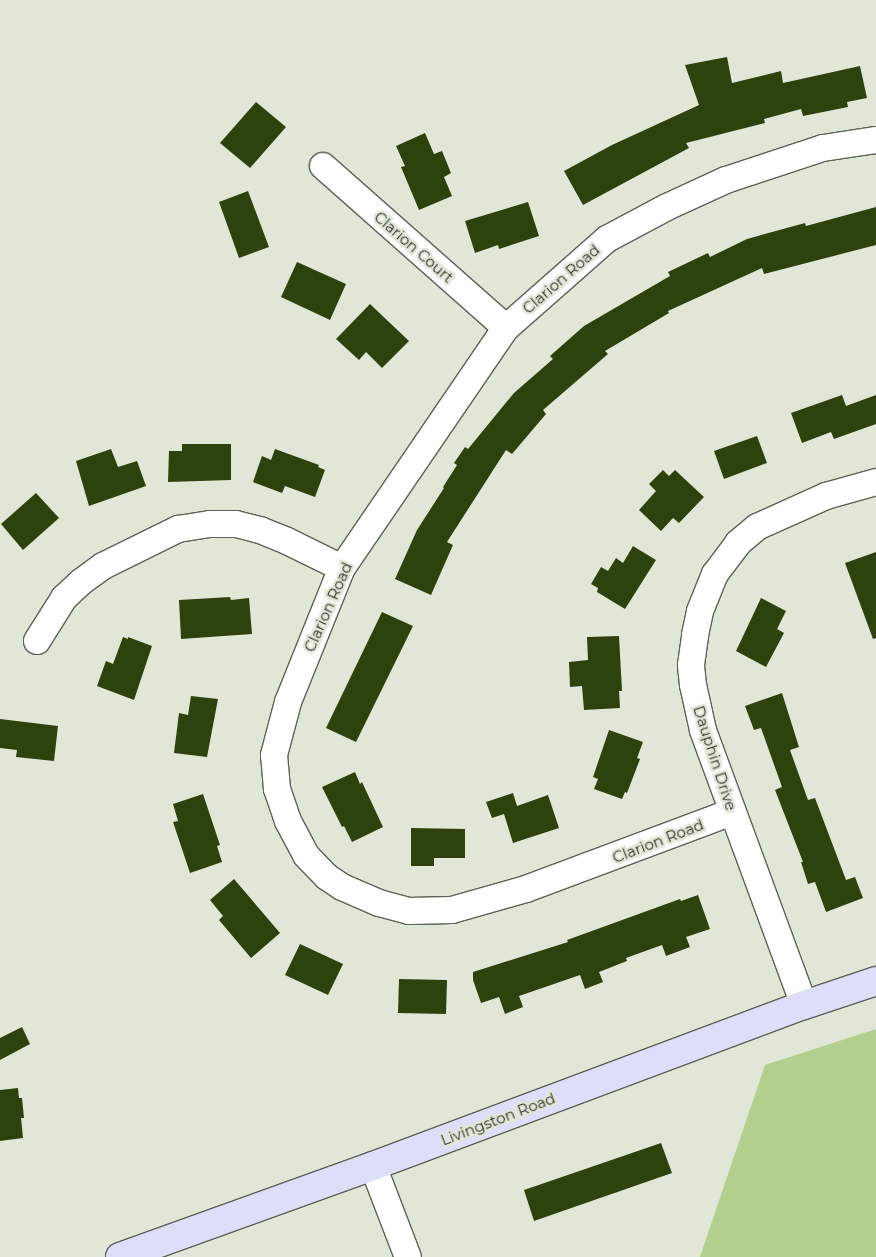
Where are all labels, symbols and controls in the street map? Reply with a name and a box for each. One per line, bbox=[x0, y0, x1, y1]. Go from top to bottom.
street label: Clarion Court bbox=[371, 208, 457, 286]
street label: Clarion Road bbox=[519, 241, 603, 317]
street label: Clarion Road bbox=[300, 559, 356, 655]
street label: Dauphin Drive bbox=[690, 703, 740, 813]
street label: Clarion Road bbox=[610, 815, 706, 867]
street label: Livingston Road bbox=[438, 1089, 558, 1149]

